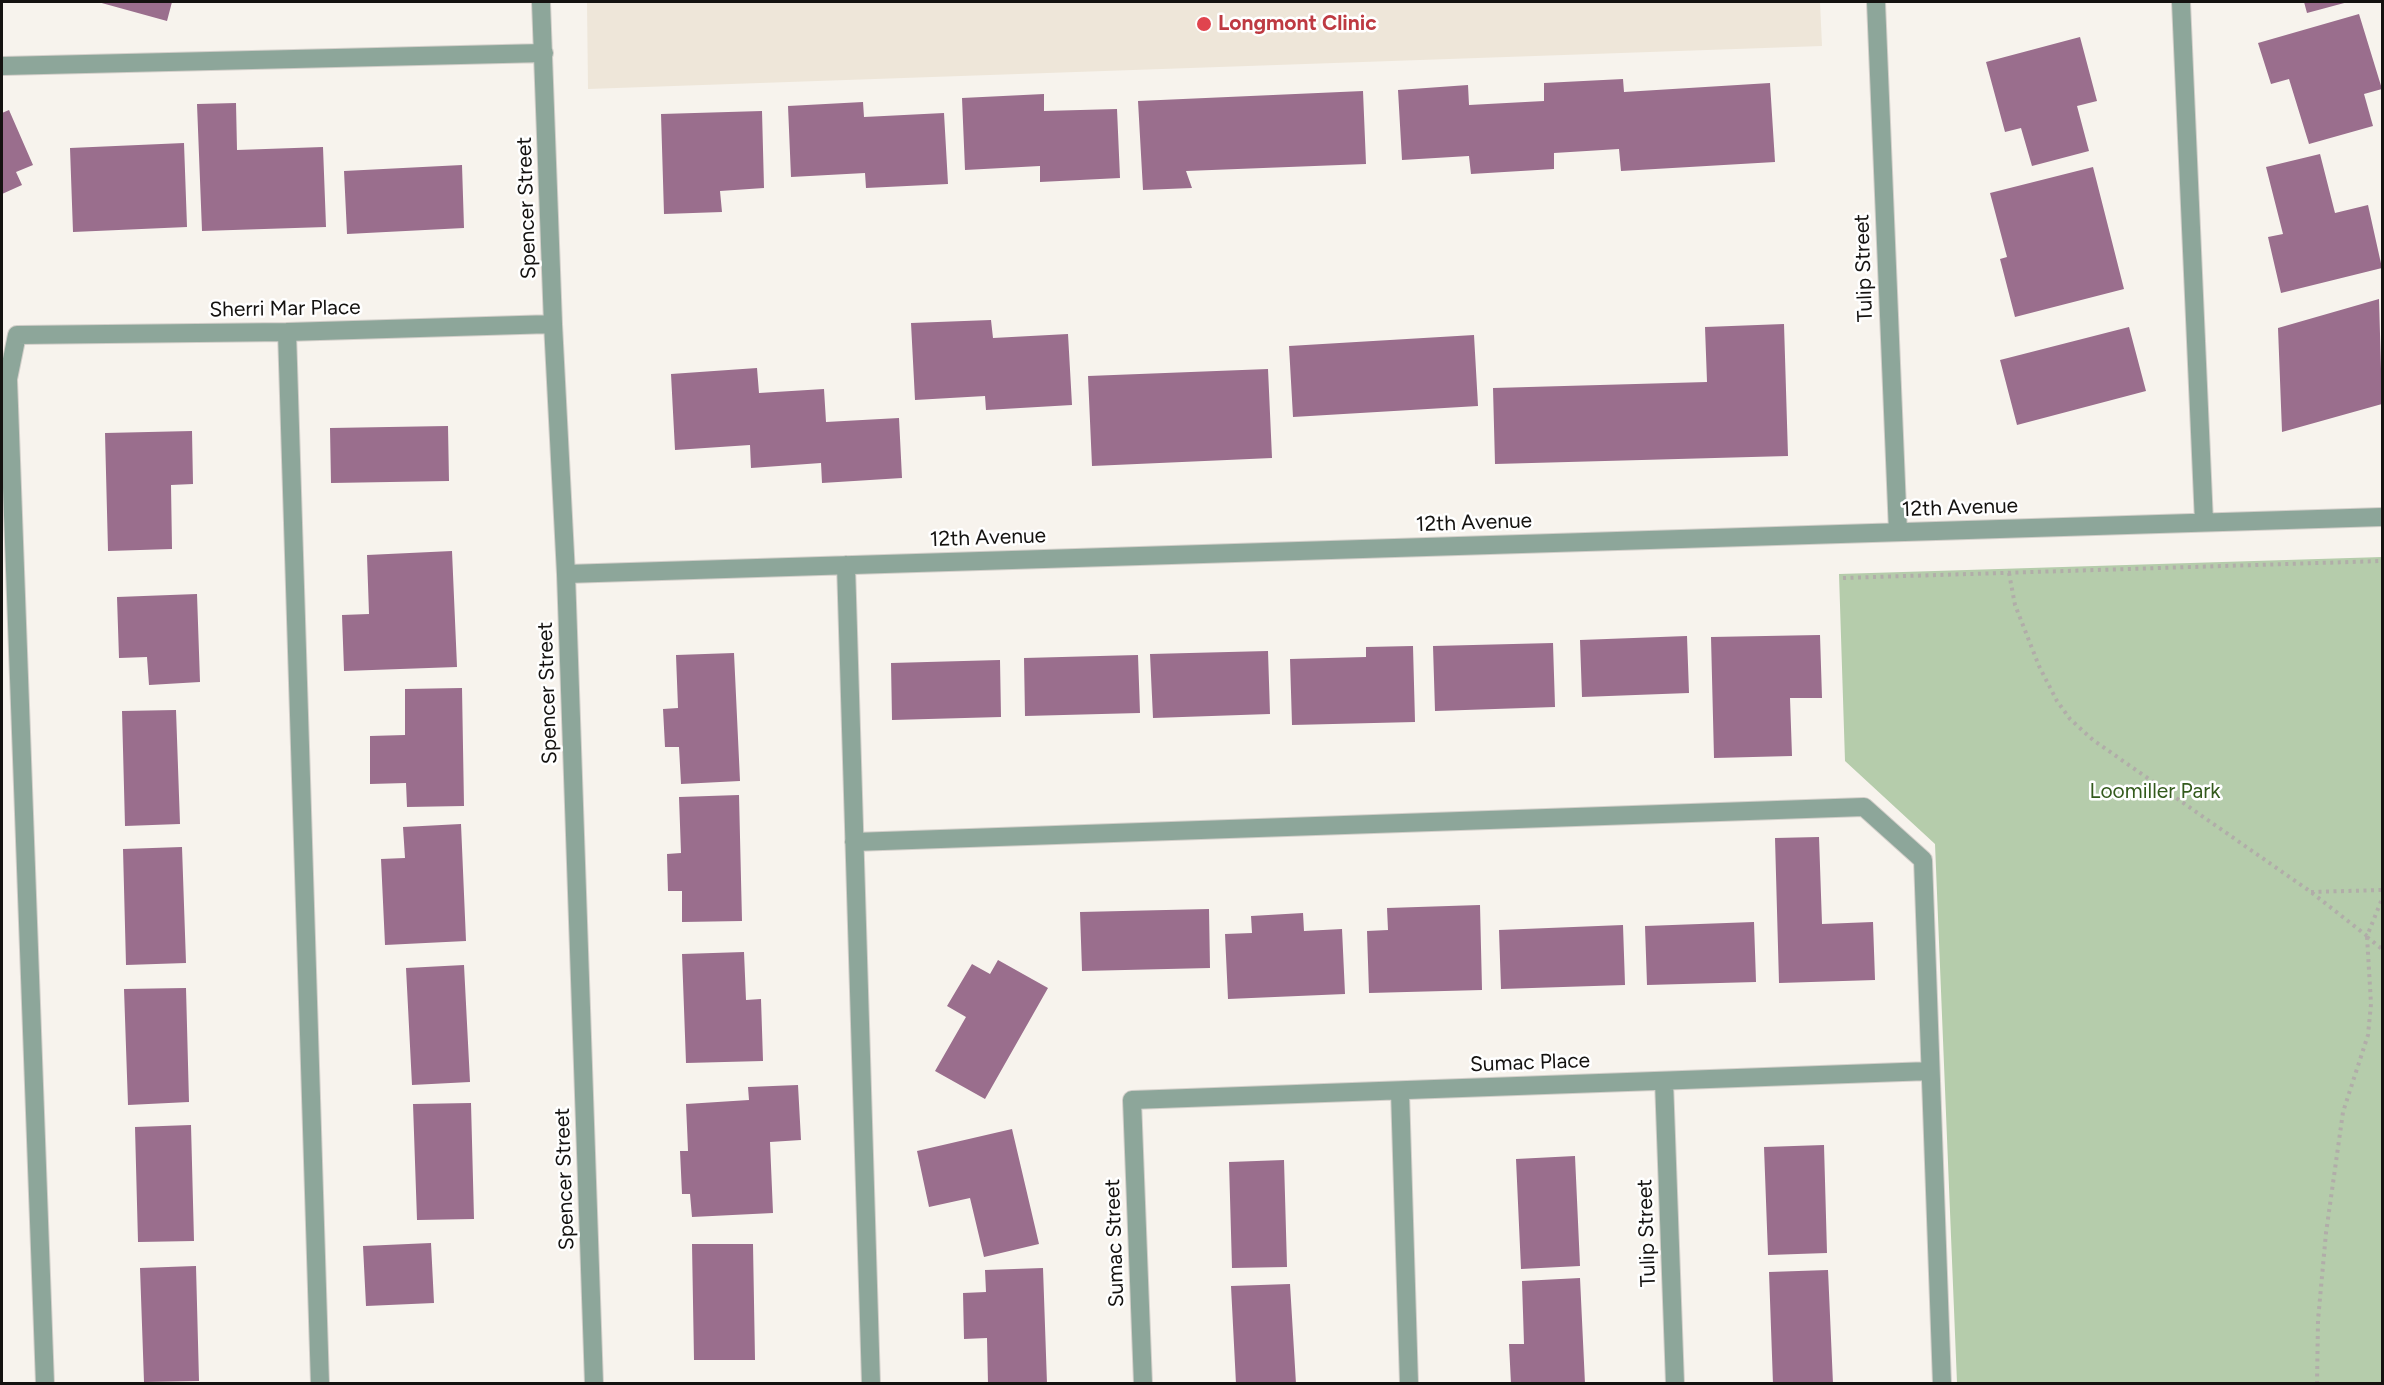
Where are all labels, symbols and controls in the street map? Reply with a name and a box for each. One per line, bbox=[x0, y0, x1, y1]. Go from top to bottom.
place label: Longmont Clinic bbox=[1218, 11, 1377, 37]
marker: Longmont Clinic bbox=[1195, 15, 1213, 33]
street label: Spencer Street bbox=[512, 136, 542, 280]
street label: Tulip Street bbox=[1850, 213, 1878, 323]
street label: Sherri Mar Place bbox=[209, 295, 361, 323]
street label: 12th Avenue bbox=[1901, 493, 2019, 523]
street label: 12th Avenue bbox=[1415, 508, 1533, 538]
street label: 12th Avenue bbox=[929, 523, 1047, 553]
street label: Spencer Street bbox=[533, 621, 563, 765]
park label: Loomiller Park bbox=[2090, 779, 2220, 805]
street label: Sumac Place bbox=[1470, 1048, 1590, 1078]
street label: Spencer Street bbox=[550, 1107, 580, 1251]
street label: Sumac Street bbox=[1100, 1178, 1130, 1308]
street label: Tulip Street bbox=[1633, 1178, 1661, 1288]

